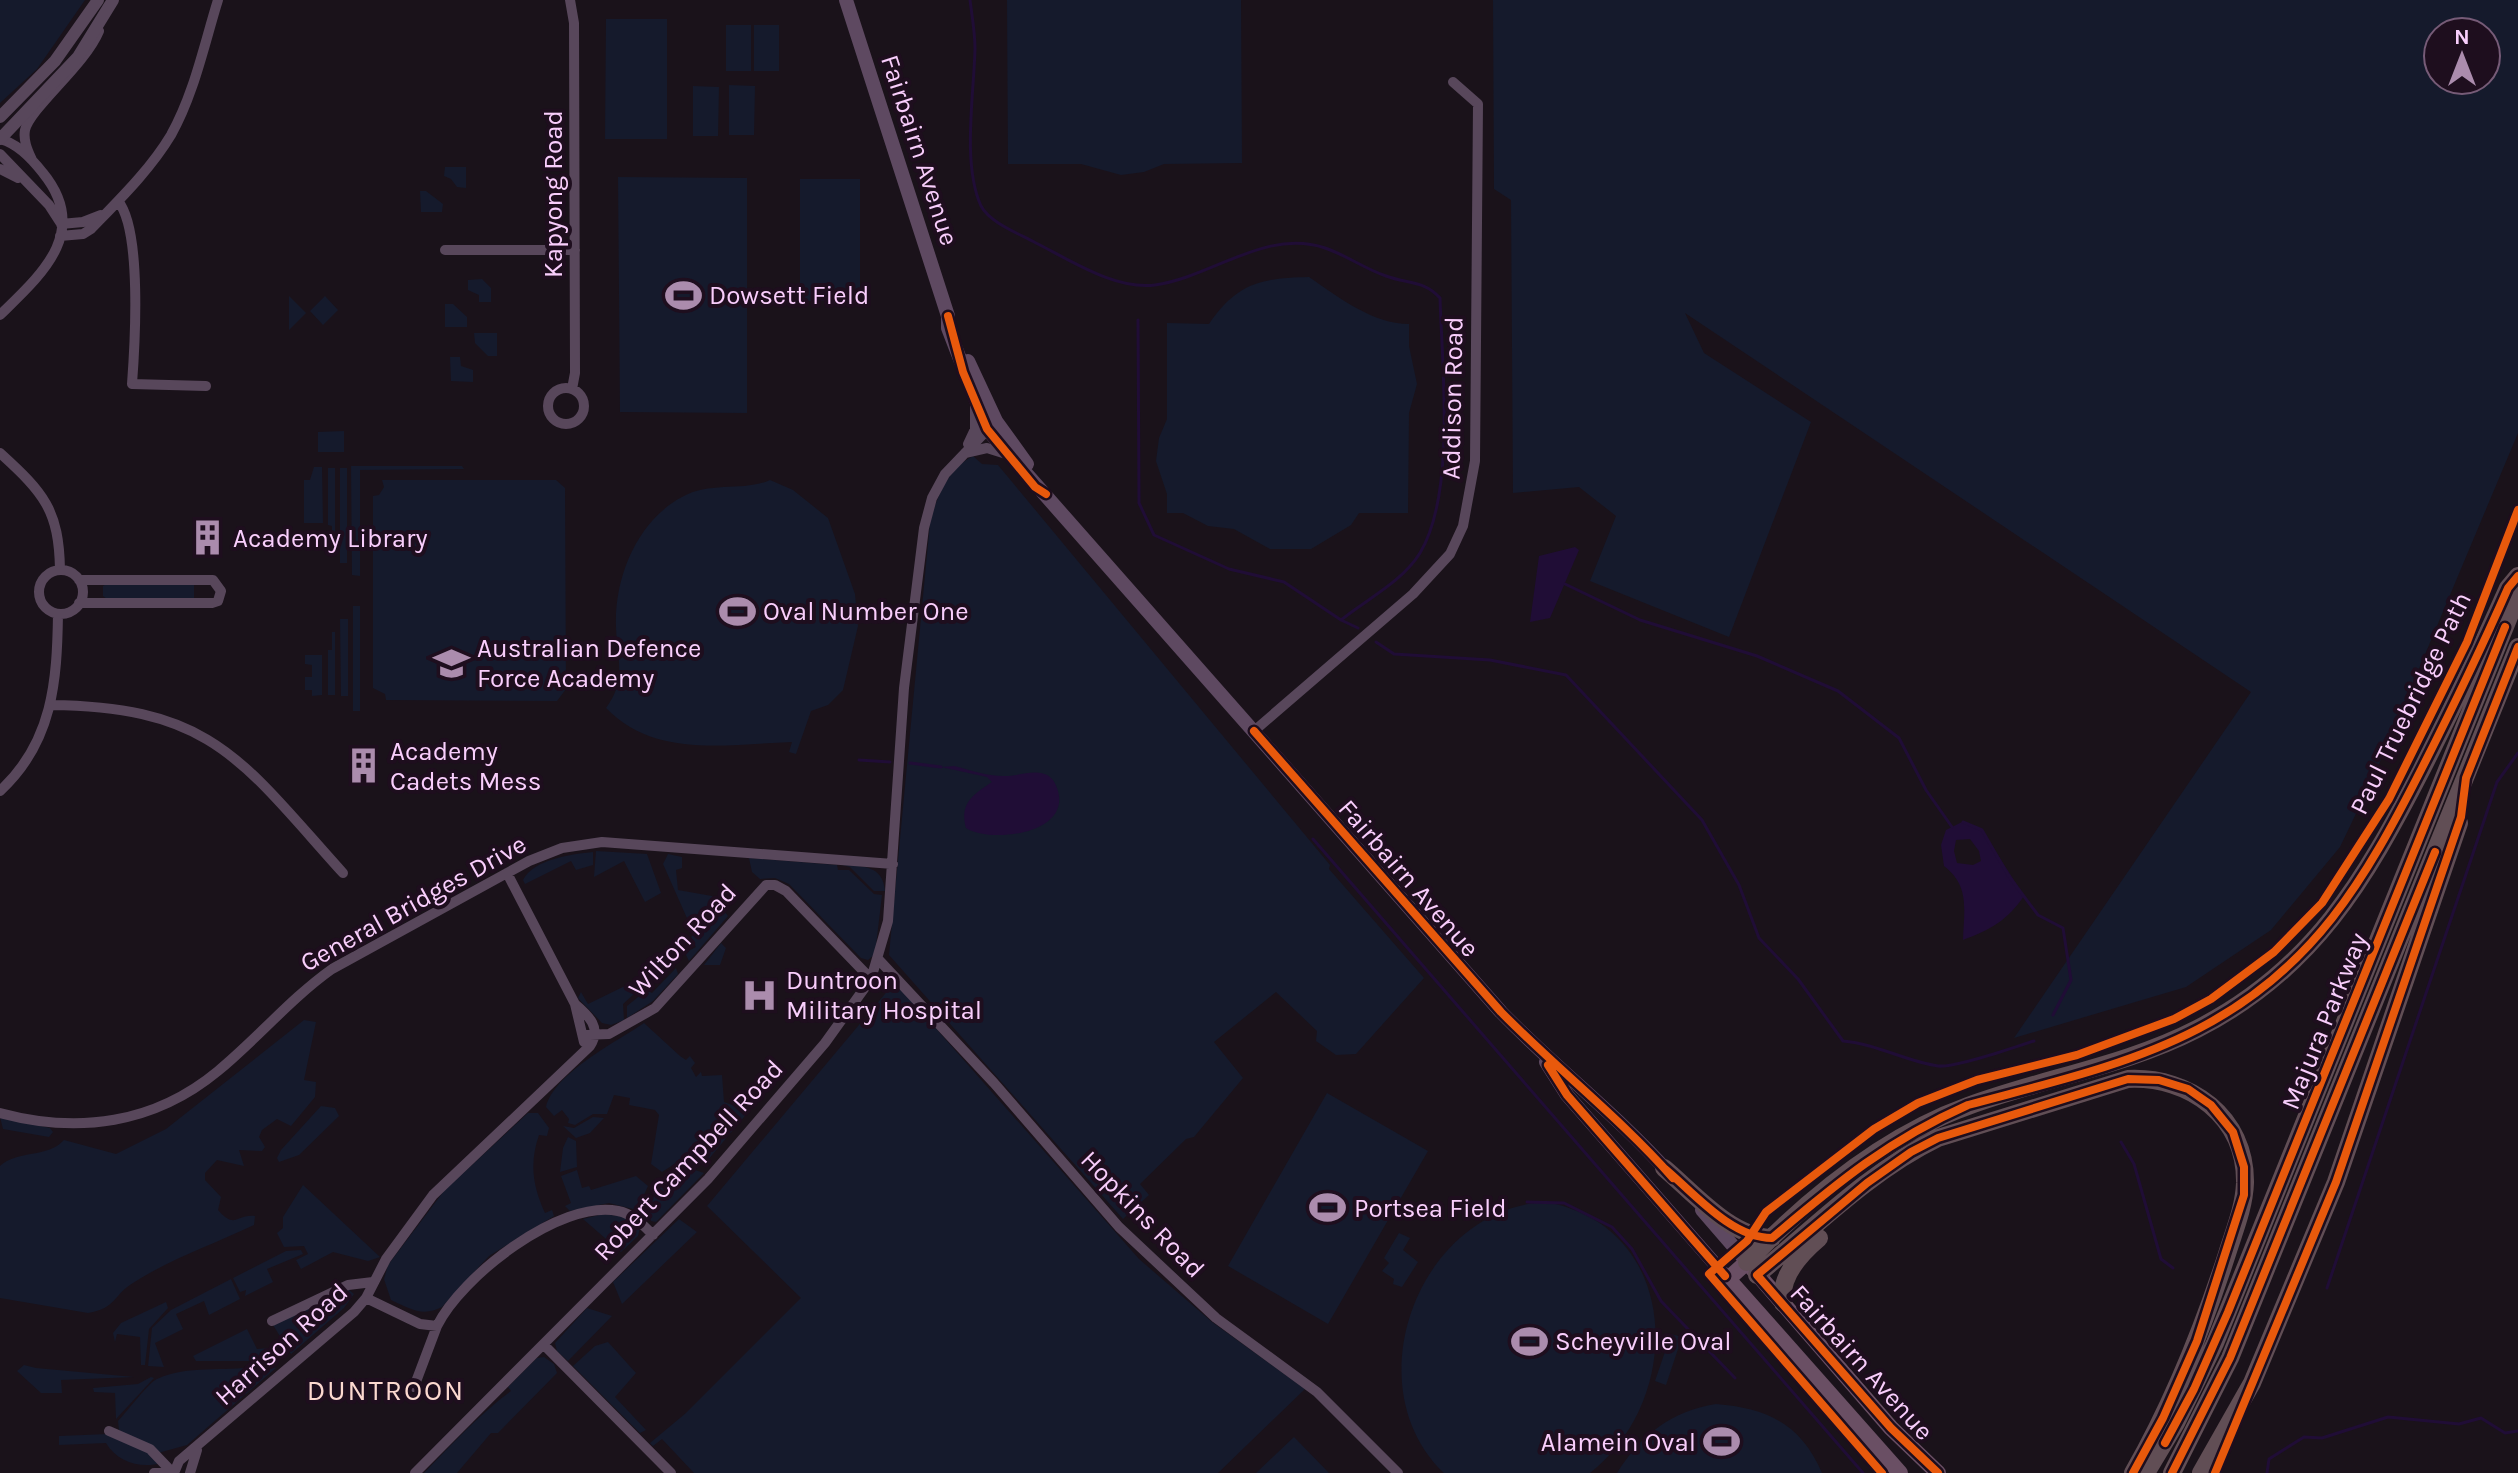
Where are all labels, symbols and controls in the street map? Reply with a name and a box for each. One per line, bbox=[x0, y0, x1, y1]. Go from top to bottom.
north arrow bbox=[2422, 16, 2502, 96]
text: N bbox=[2454, 24, 2470, 50]
street label: Fairbairn Avenue bbox=[874, 51, 965, 249]
street label: Kapyong Road bbox=[538, 110, 569, 278]
sports icon: Dowsett Field bbox=[664, 276, 702, 314]
place label: Dowsett Field bbox=[709, 280, 869, 311]
street label: Addison Road bbox=[1436, 316, 1469, 480]
building icon: Academy Library bbox=[188, 519, 226, 557]
place label: Academy Library bbox=[233, 523, 428, 554]
street label: Paul Truebridge Path bbox=[2343, 587, 2478, 820]
sports icon: Oval Number One bbox=[718, 592, 756, 630]
place label: Oval Number One bbox=[763, 596, 969, 627]
place label: Australian Defence Force Academy bbox=[477, 633, 701, 694]
school or university icon: Australian Defence Force Academy bbox=[432, 644, 470, 682]
place label: Academy Cadets Mess bbox=[390, 736, 541, 797]
building icon: Academy Cadets Mess bbox=[345, 747, 383, 785]
street label: Fairbairn Avenue bbox=[1332, 793, 1486, 964]
street label: General Bridges Drive bbox=[295, 828, 532, 978]
street label: Wilton Road bbox=[622, 877, 743, 1004]
street label: Majura Parkway bbox=[2275, 928, 2374, 1114]
place label: Duntroon Military Hospital bbox=[786, 965, 982, 1026]
hospital icon: Duntroon Military Hospital bbox=[741, 976, 779, 1014]
street label: Robert Campbell Road bbox=[587, 1053, 790, 1267]
street label: Hopkins Road bbox=[1074, 1144, 1211, 1284]
sports icon: Portsea Field bbox=[1309, 1189, 1347, 1227]
place label: Portsea Field bbox=[1354, 1193, 1507, 1224]
street label: Harrison Road bbox=[209, 1277, 354, 1412]
street label: Fairbairn Avenue bbox=[1784, 1278, 1940, 1447]
sports icon: Scheyville Oval bbox=[1510, 1322, 1548, 1360]
place label: Scheyville Oval bbox=[1555, 1326, 1732, 1357]
district label: DUNTROON bbox=[307, 1374, 465, 1407]
sports icon: Alamein Oval bbox=[1703, 1423, 1741, 1461]
place label: Alamein Oval bbox=[1541, 1427, 1696, 1458]

